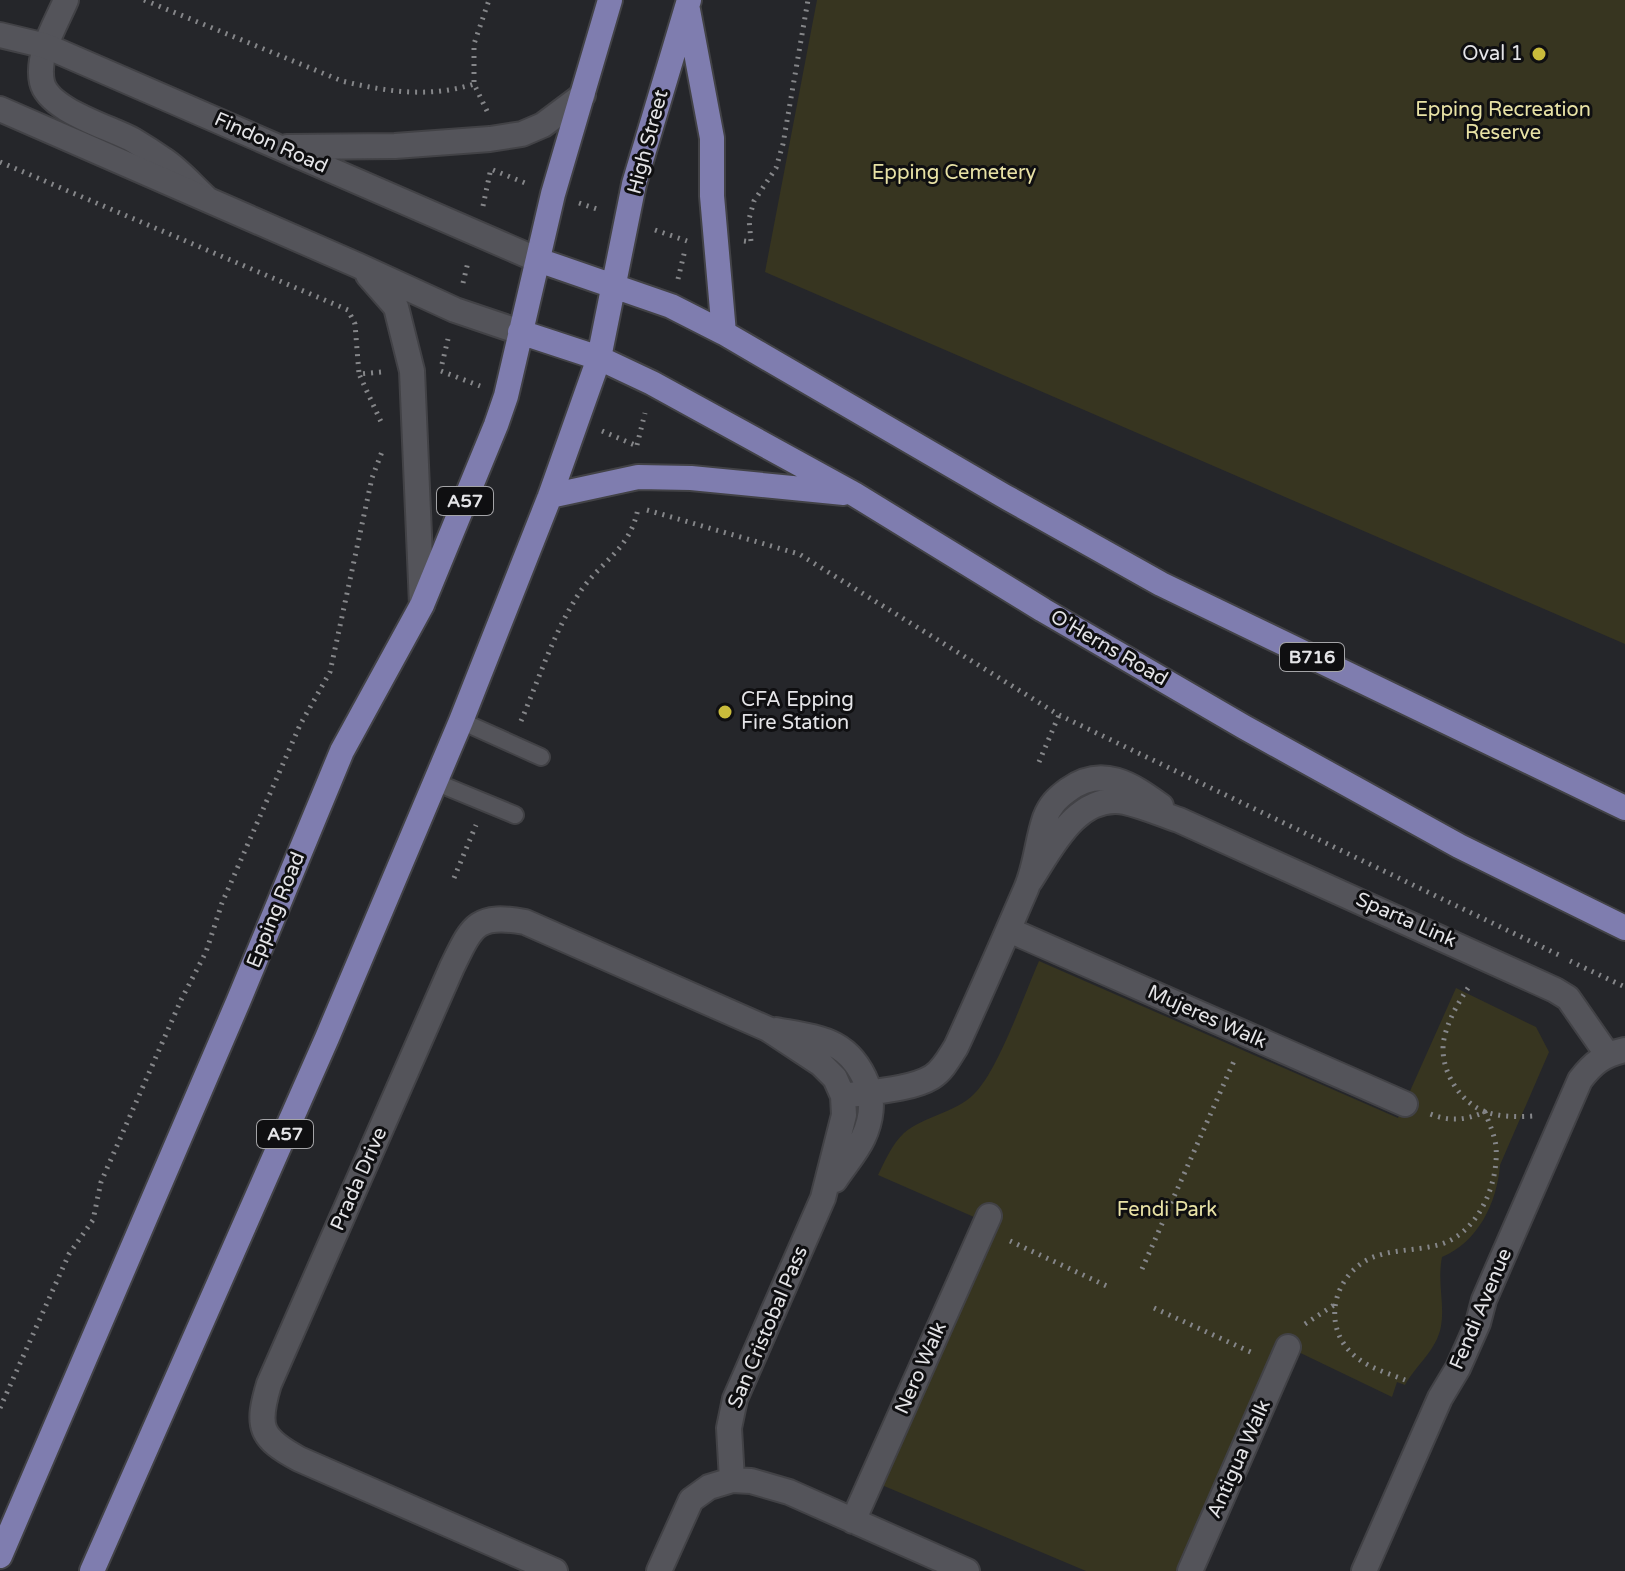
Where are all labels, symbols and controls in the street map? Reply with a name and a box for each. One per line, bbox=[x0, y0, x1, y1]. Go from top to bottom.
place label: Oval 1 bbox=[1462, 42, 1523, 66]
marker: Oval 1 bbox=[1530, 45, 1548, 63]
street label: High Street bbox=[623, 87, 674, 197]
park label: Epping Recreation Reserve bbox=[1415, 98, 1591, 145]
street label: Findon Road bbox=[211, 107, 331, 179]
park label: Epping Cemetery bbox=[872, 161, 1037, 185]
road number: A57 bbox=[437, 487, 493, 515]
street label: O'Herns Road bbox=[1046, 605, 1172, 691]
road number: B716 bbox=[1280, 643, 1344, 671]
place label: CFA Epping Fire Station bbox=[741, 688, 854, 735]
marker: CFA Epping Fire Station bbox=[716, 703, 734, 721]
street label: Epping Road bbox=[242, 848, 310, 972]
street label: Sparta Link bbox=[1352, 887, 1460, 953]
street label: Mujeres Walk bbox=[1144, 980, 1270, 1054]
road number: A57 bbox=[257, 1120, 313, 1148]
street label: Prada Drive bbox=[326, 1124, 392, 1234]
park label: Fendi Park bbox=[1117, 1198, 1217, 1222]
street label: San Cristobal Pass bbox=[723, 1242, 813, 1412]
street label: Fendi Avenue bbox=[1445, 1245, 1517, 1373]
street label: Nero Walk bbox=[890, 1318, 952, 1418]
street label: Antigua Walk bbox=[1202, 1396, 1276, 1522]

